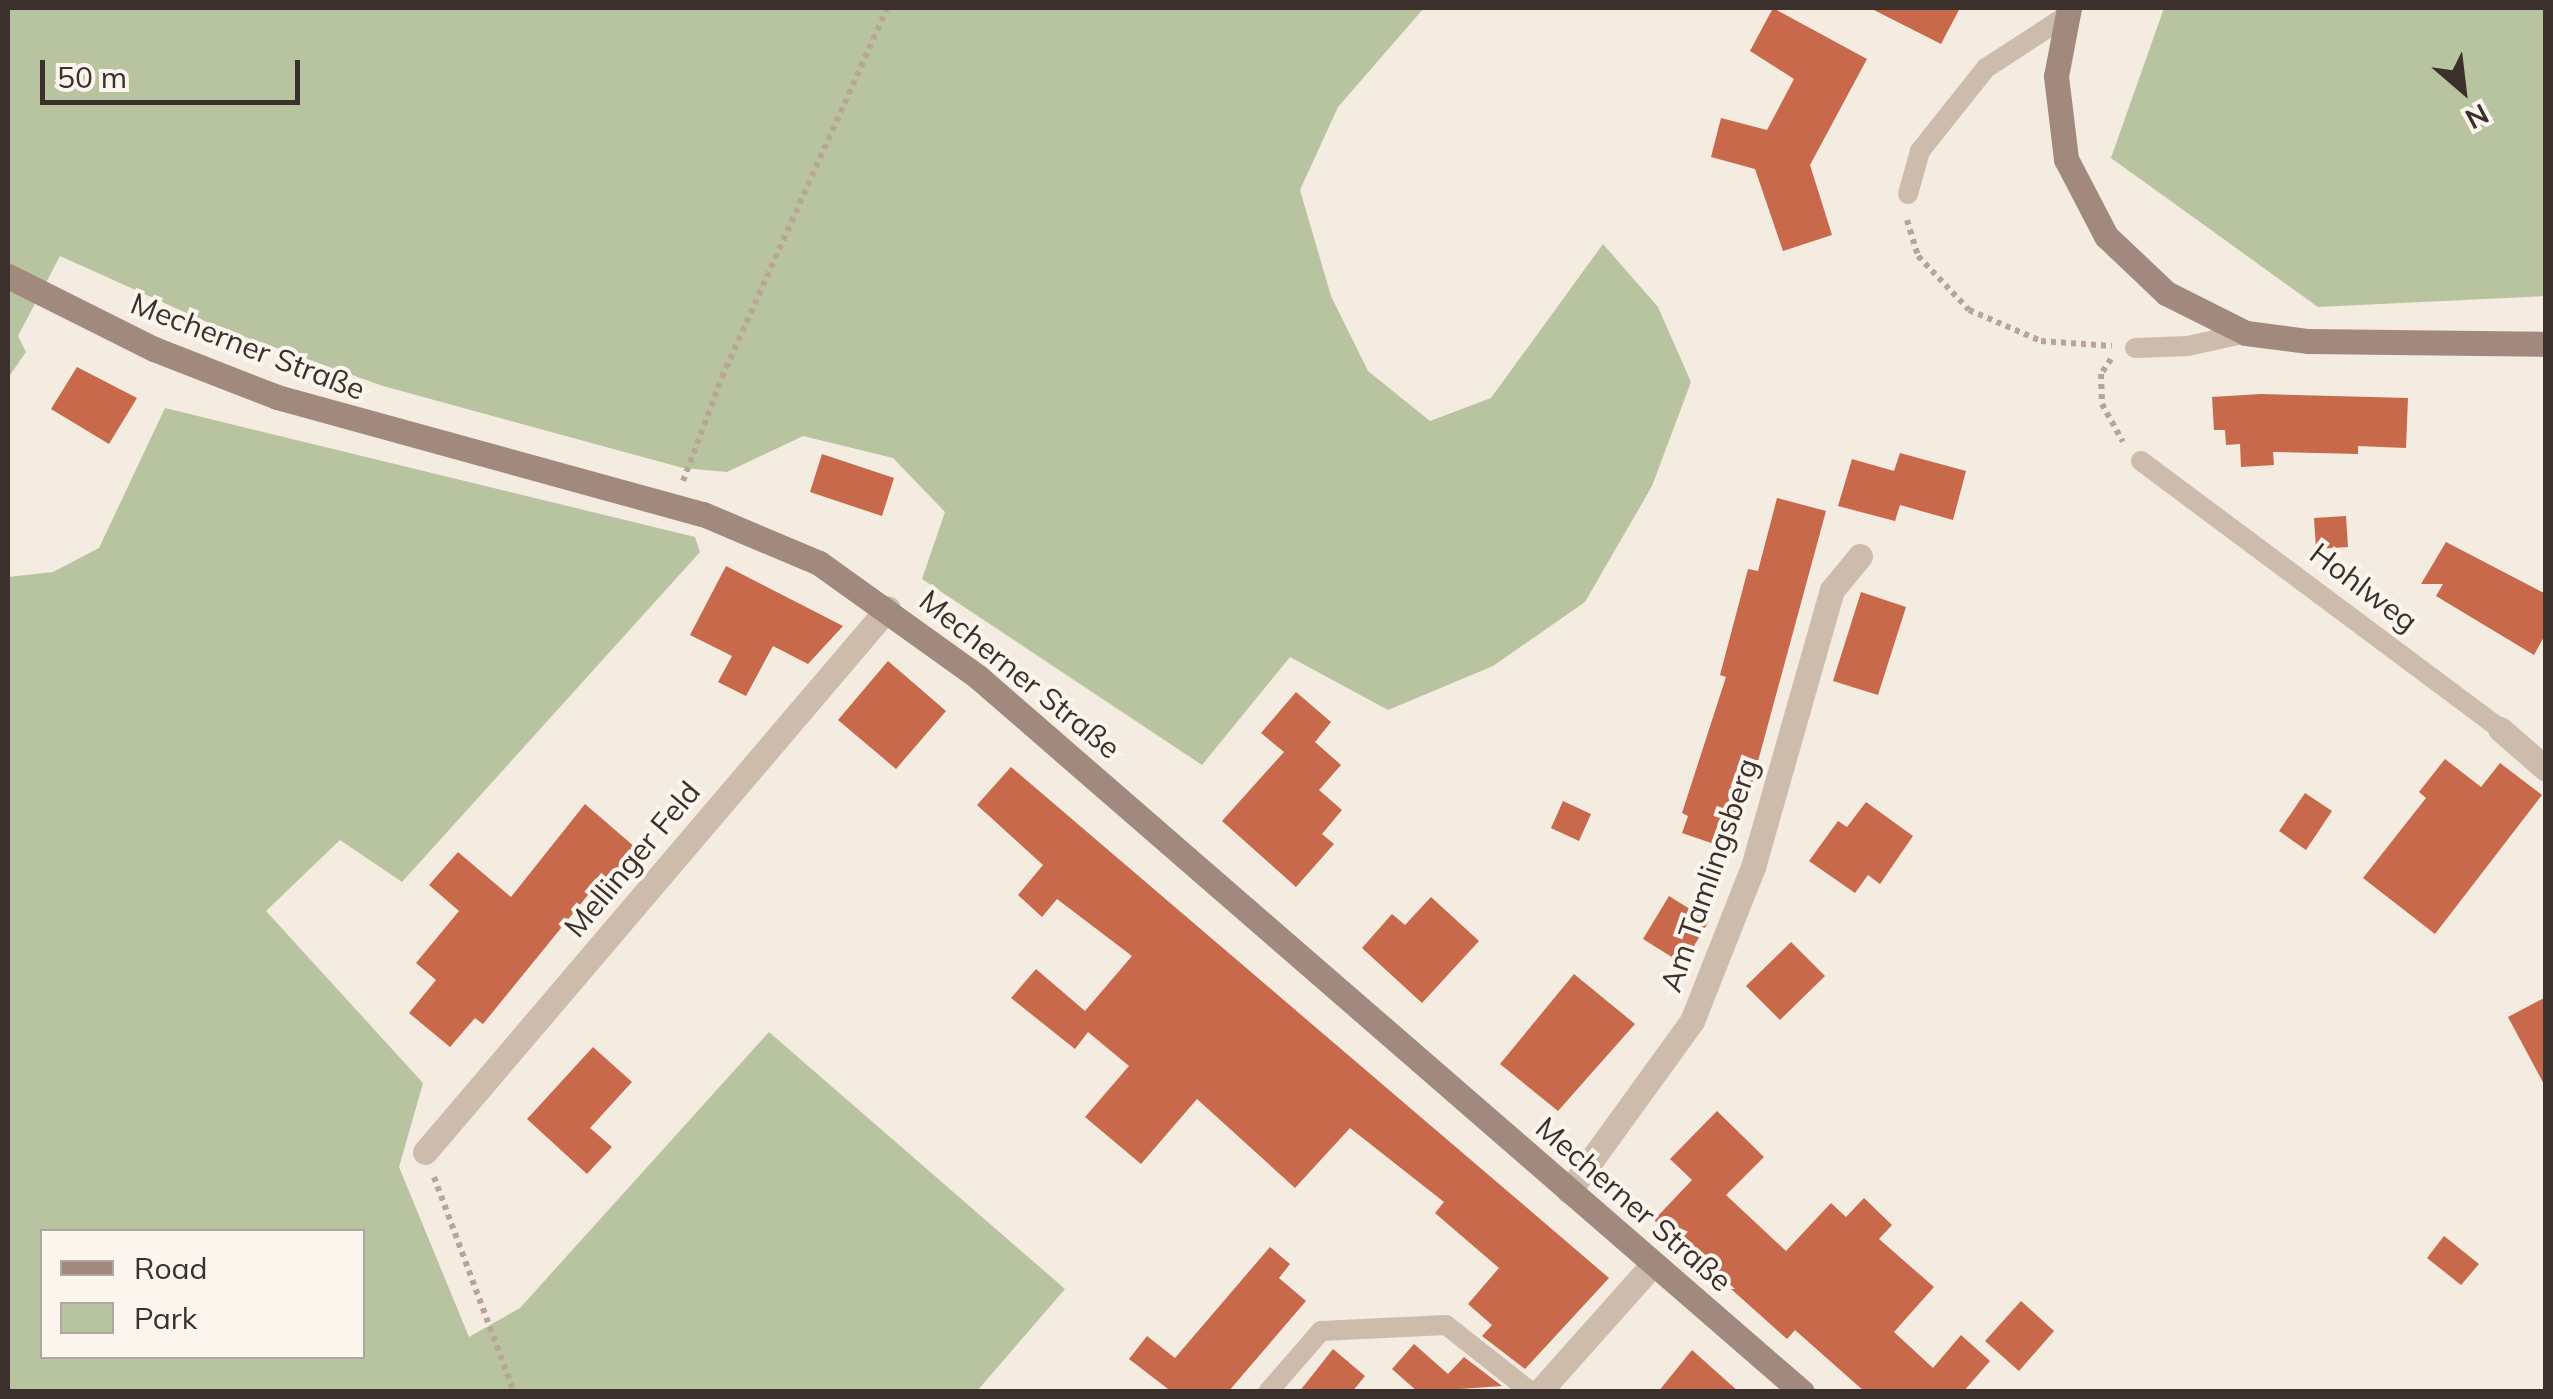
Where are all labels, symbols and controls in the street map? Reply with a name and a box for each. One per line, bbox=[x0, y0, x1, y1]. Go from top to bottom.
scale bar bbox=[45, 40, 305, 102]
north arrow bbox=[2413, 40, 2513, 140]
text: 50 m bbox=[57, 58, 127, 96]
text: N bbox=[2460, 97, 2495, 137]
street label: Mecherner Straße bbox=[126, 285, 370, 407]
street label: Hohlweg bbox=[2303, 535, 2425, 639]
street label: Mecherner Straße bbox=[912, 582, 1128, 766]
street label: Am Tamlingsberg bbox=[1652, 754, 1766, 996]
street label: Mellinger Feld bbox=[557, 774, 707, 944]
street label: Mecherner Straße bbox=[1529, 1109, 1739, 1299]
legend bbox=[40, 1229, 365, 1359]
text: Road bbox=[134, 1249, 208, 1287]
text: Park bbox=[134, 1299, 197, 1337]

